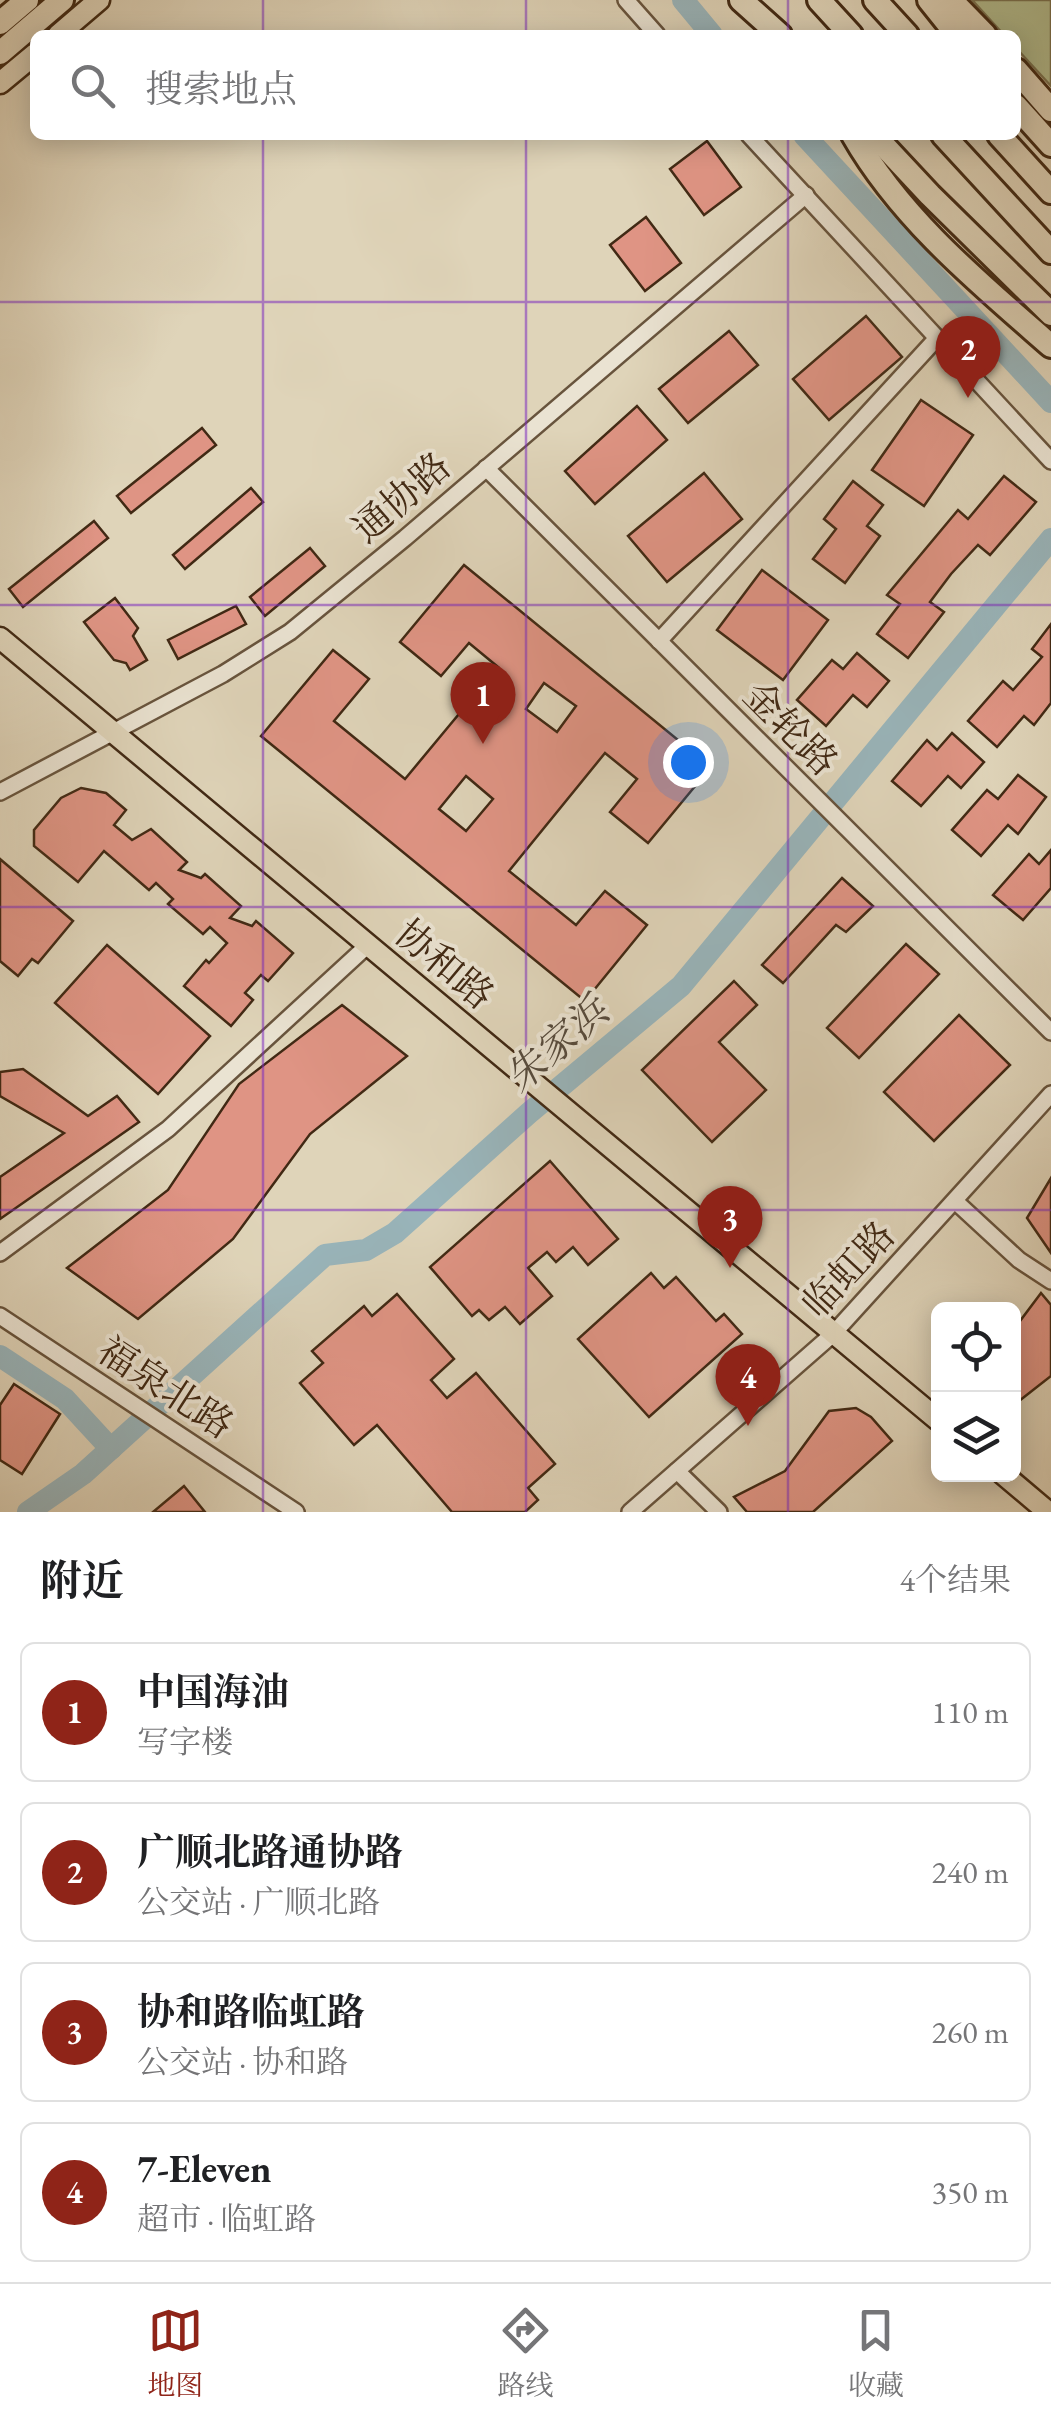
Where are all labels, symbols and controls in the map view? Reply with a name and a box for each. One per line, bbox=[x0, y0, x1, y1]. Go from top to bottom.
search box bbox=[30, 30, 1021, 140]
icon: search bbox=[65, 58, 120, 113]
text: 搜索地点 bbox=[145, 64, 297, 113]
pin: 2 bbox=[936, 316, 1000, 398]
street label: 通协路 bbox=[342, 441, 460, 553]
pin: 1 bbox=[450, 662, 516, 744]
street label: 金轮路 bbox=[733, 670, 849, 786]
your location bbox=[663, 737, 714, 788]
street label: 协和路 bbox=[386, 909, 504, 1019]
water label: 朱家浜 bbox=[494, 983, 621, 1103]
pin: 3 bbox=[698, 1186, 762, 1268]
street label: 临虹路 bbox=[791, 1211, 905, 1327]
map controls bbox=[931, 1302, 1021, 1482]
button: locate bbox=[931, 1302, 1021, 1392]
street label: 福泉北路 bbox=[89, 1325, 243, 1449]
pin: 4 bbox=[716, 1344, 780, 1426]
button: layers bbox=[931, 1392, 1021, 1482]
text: 附近 bbox=[40, 1553, 124, 1608]
text: 4个结果 bbox=[900, 1559, 1011, 1601]
text: 中国海油 bbox=[137, 1667, 289, 1716]
text: 1 bbox=[66, 1691, 83, 1733]
text: 110 m bbox=[932, 1691, 1009, 1733]
text: 写字楼 bbox=[137, 1721, 233, 1763]
text: 广顺北路通协路 bbox=[137, 1827, 403, 1876]
text: 2 bbox=[66, 1851, 83, 1893]
text: 240 m bbox=[932, 1851, 1009, 1893]
text: 公交站 · 广顺北路 bbox=[137, 1881, 380, 1923]
text: 协和路临虹路 bbox=[137, 1987, 365, 2036]
text: 3 bbox=[66, 2011, 83, 2053]
text: 260 m bbox=[932, 2011, 1009, 2053]
text: 公交站 · 协和路 bbox=[137, 2041, 348, 2083]
text: 7-Eleven bbox=[137, 2144, 272, 2193]
text: 4 bbox=[66, 2171, 83, 2213]
text: 350 m bbox=[932, 2171, 1009, 2213]
text: 超市 · 临虹路 bbox=[137, 2198, 316, 2240]
tab: 地图 bbox=[147, 2303, 203, 2403]
tab: 路线 bbox=[497, 2303, 554, 2403]
tab: 收藏 bbox=[848, 2303, 904, 2403]

